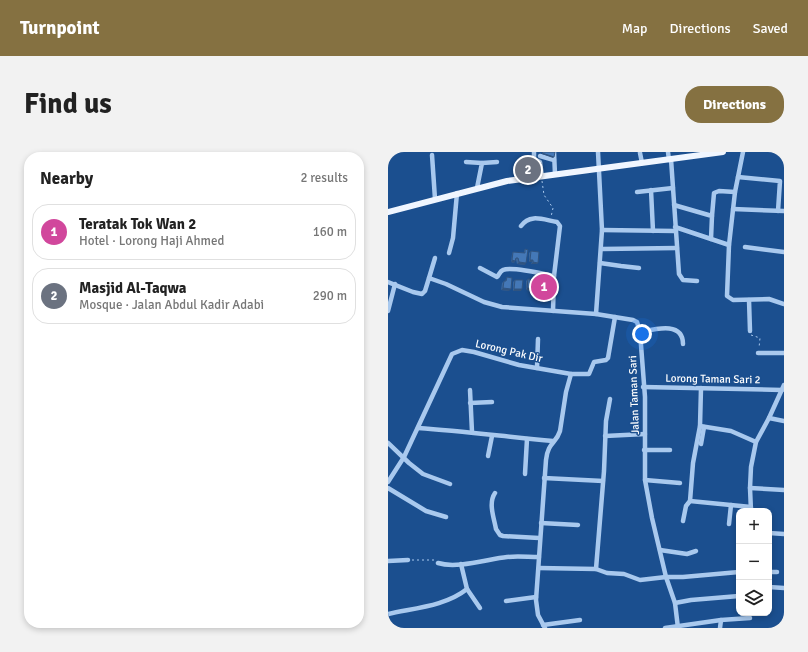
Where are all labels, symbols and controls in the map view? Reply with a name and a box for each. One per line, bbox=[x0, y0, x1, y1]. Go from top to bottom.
text: Turnpoint bbox=[20, 16, 100, 40]
text: Map bbox=[622, 20, 648, 37]
text: Directions bbox=[670, 20, 731, 37]
text: Saved bbox=[753, 20, 788, 37]
button: Directions bbox=[685, 86, 784, 123]
text: Find us bbox=[24, 87, 112, 121]
pin: 2 bbox=[515, 155, 541, 185]
text: Nearby bbox=[40, 168, 93, 189]
text: 2 results bbox=[300, 170, 348, 186]
text: Teratak Tok Wan 2 bbox=[79, 215, 196, 233]
text: 1 bbox=[50, 224, 58, 240]
text: 160 m bbox=[313, 224, 347, 240]
text: Hotel · Lorong Haji Ahmed bbox=[79, 233, 224, 249]
pin: 1 bbox=[531, 272, 557, 302]
text: Masjid Al-Taqwa bbox=[79, 279, 187, 297]
text: 2 bbox=[50, 288, 58, 304]
text: 290 m bbox=[313, 288, 347, 304]
text: Mosque · Jalan Abdul Kadir Adabi bbox=[79, 297, 264, 313]
your location bbox=[632, 324, 652, 344]
street label: Lorong Pak Dir bbox=[474, 337, 544, 365]
street label: Jalan Taman Sari bbox=[626, 355, 642, 435]
street label: Lorong Taman Sari 2 bbox=[665, 372, 761, 386]
map controls bbox=[736, 508, 772, 616]
button: + bbox=[736, 508, 772, 544]
button: − bbox=[736, 544, 772, 580]
button: layers bbox=[736, 580, 772, 616]

